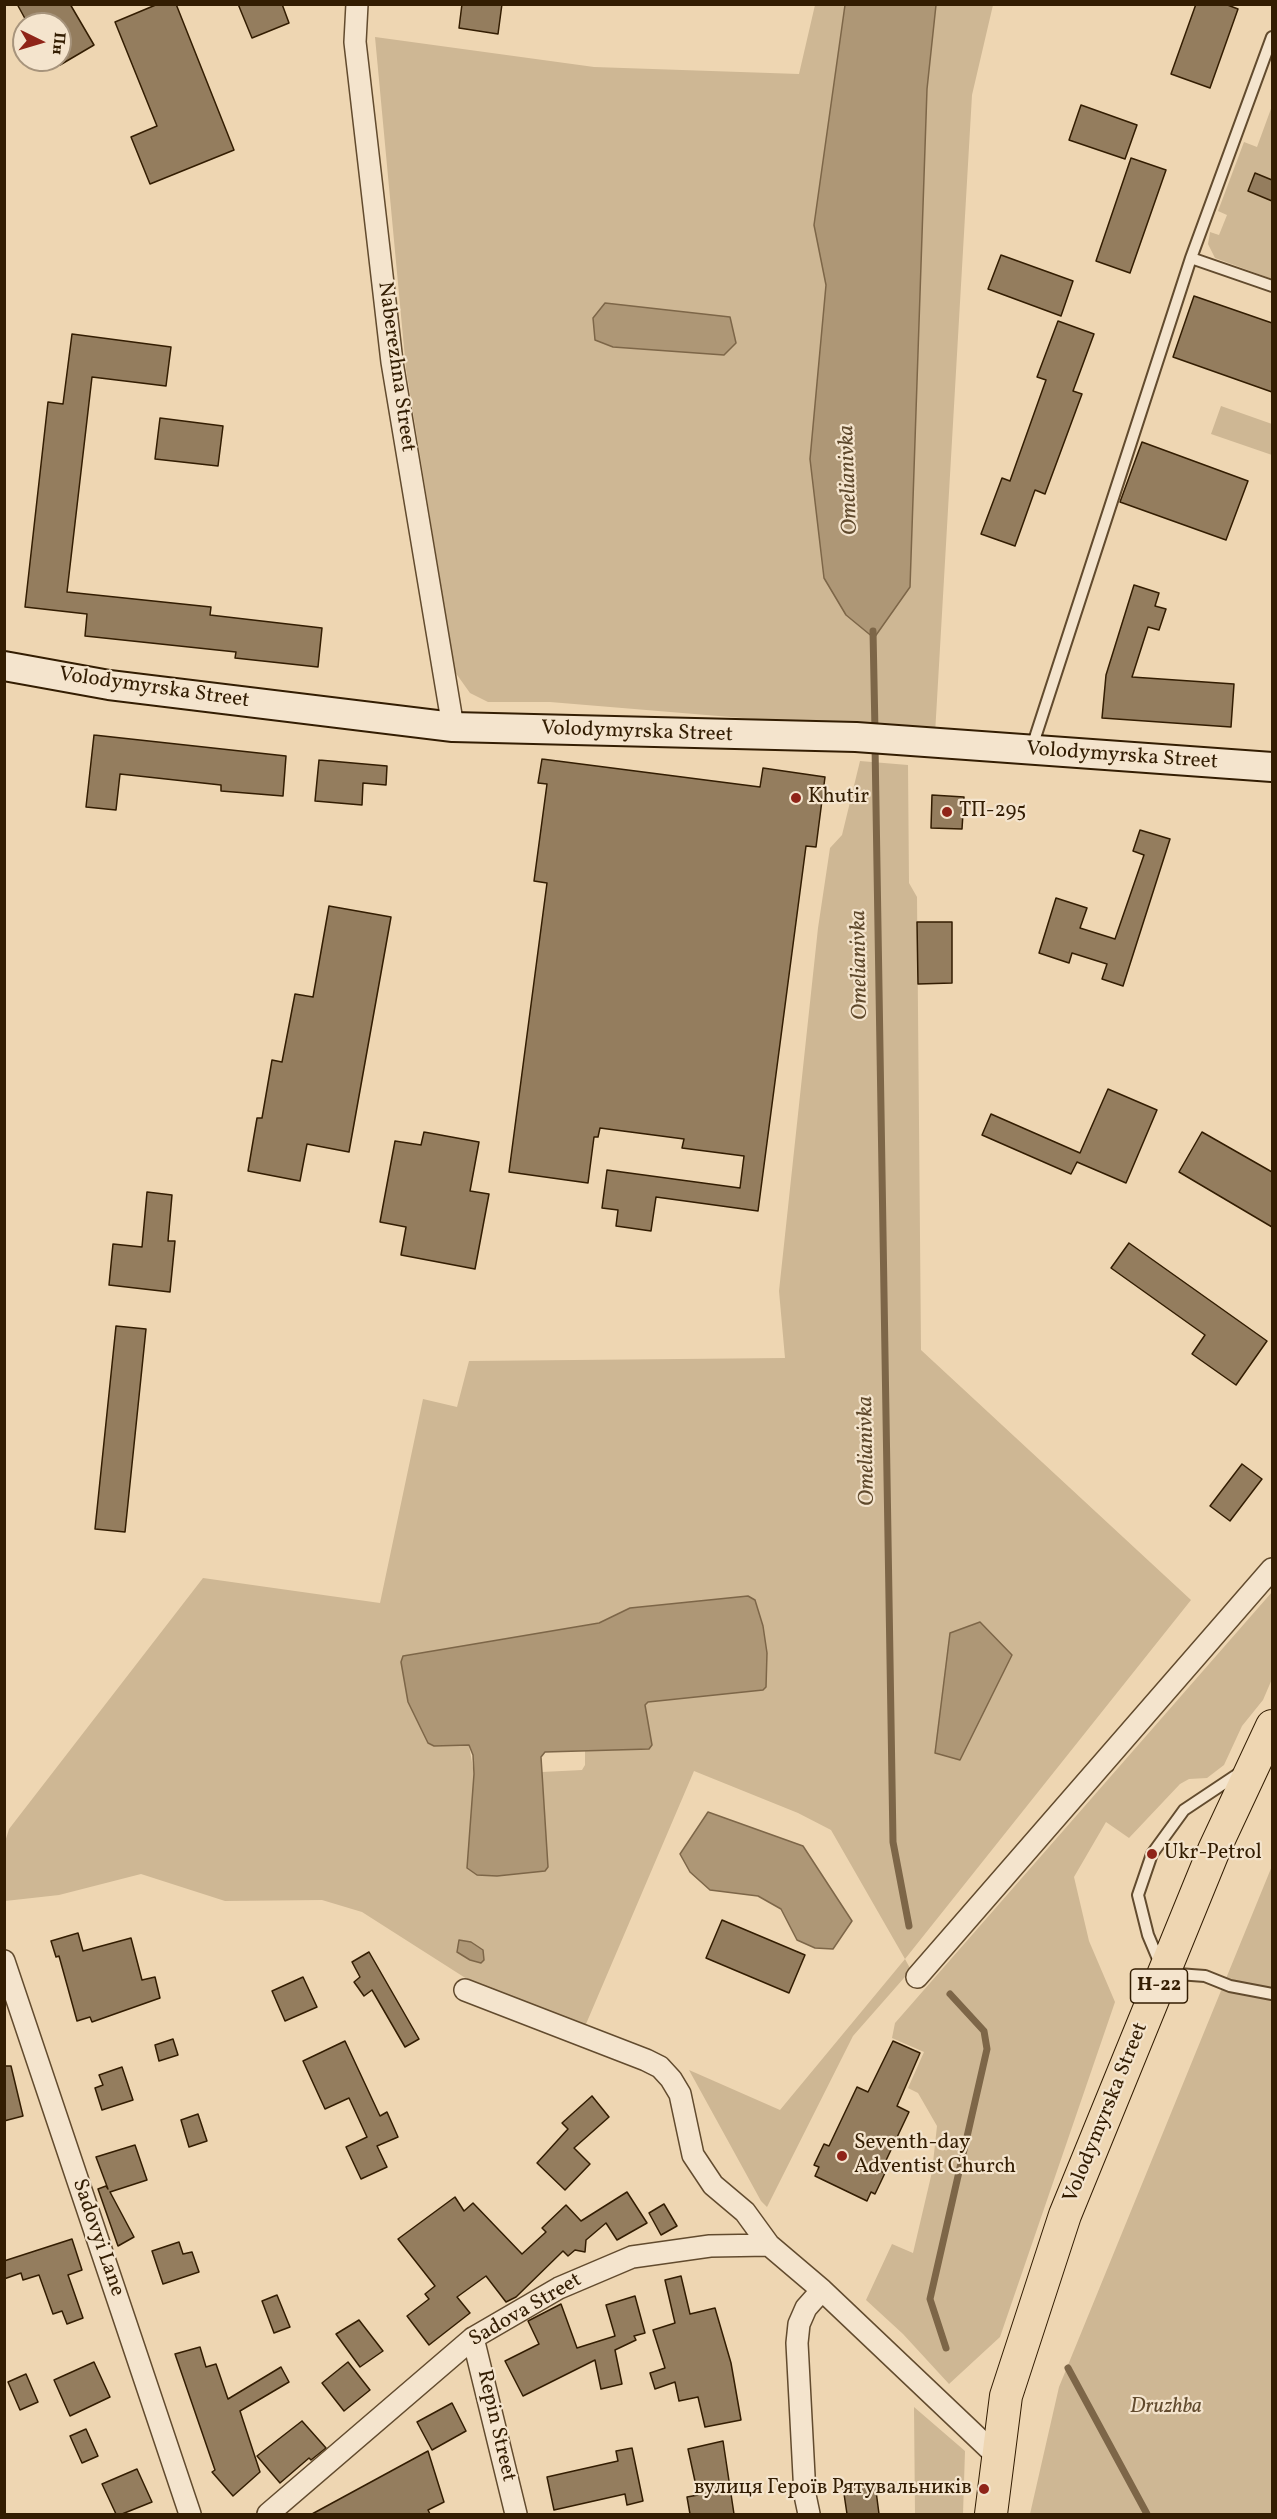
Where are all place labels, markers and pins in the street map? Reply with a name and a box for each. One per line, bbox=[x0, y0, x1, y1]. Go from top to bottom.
place label: Khutir bbox=[808, 785, 869, 811]
marker: Khutir bbox=[789, 791, 803, 805]
place label: ТП-295 bbox=[959, 799, 1026, 825]
marker: ТП-295 bbox=[940, 805, 954, 819]
place label: Ukr-Petrol bbox=[1164, 1841, 1262, 1867]
marker: Ukr-Petrol bbox=[1145, 1847, 1159, 1861]
place label: Seventh-day Adventist Church bbox=[854, 2131, 1016, 2181]
marker: Seventh-day Adventist Church bbox=[835, 2149, 849, 2163]
place label: вулиця Героїв Рятувальників bbox=[694, 2476, 972, 2502]
marker: вулиця Героїв Рятувальників bbox=[977, 2482, 991, 2496]

